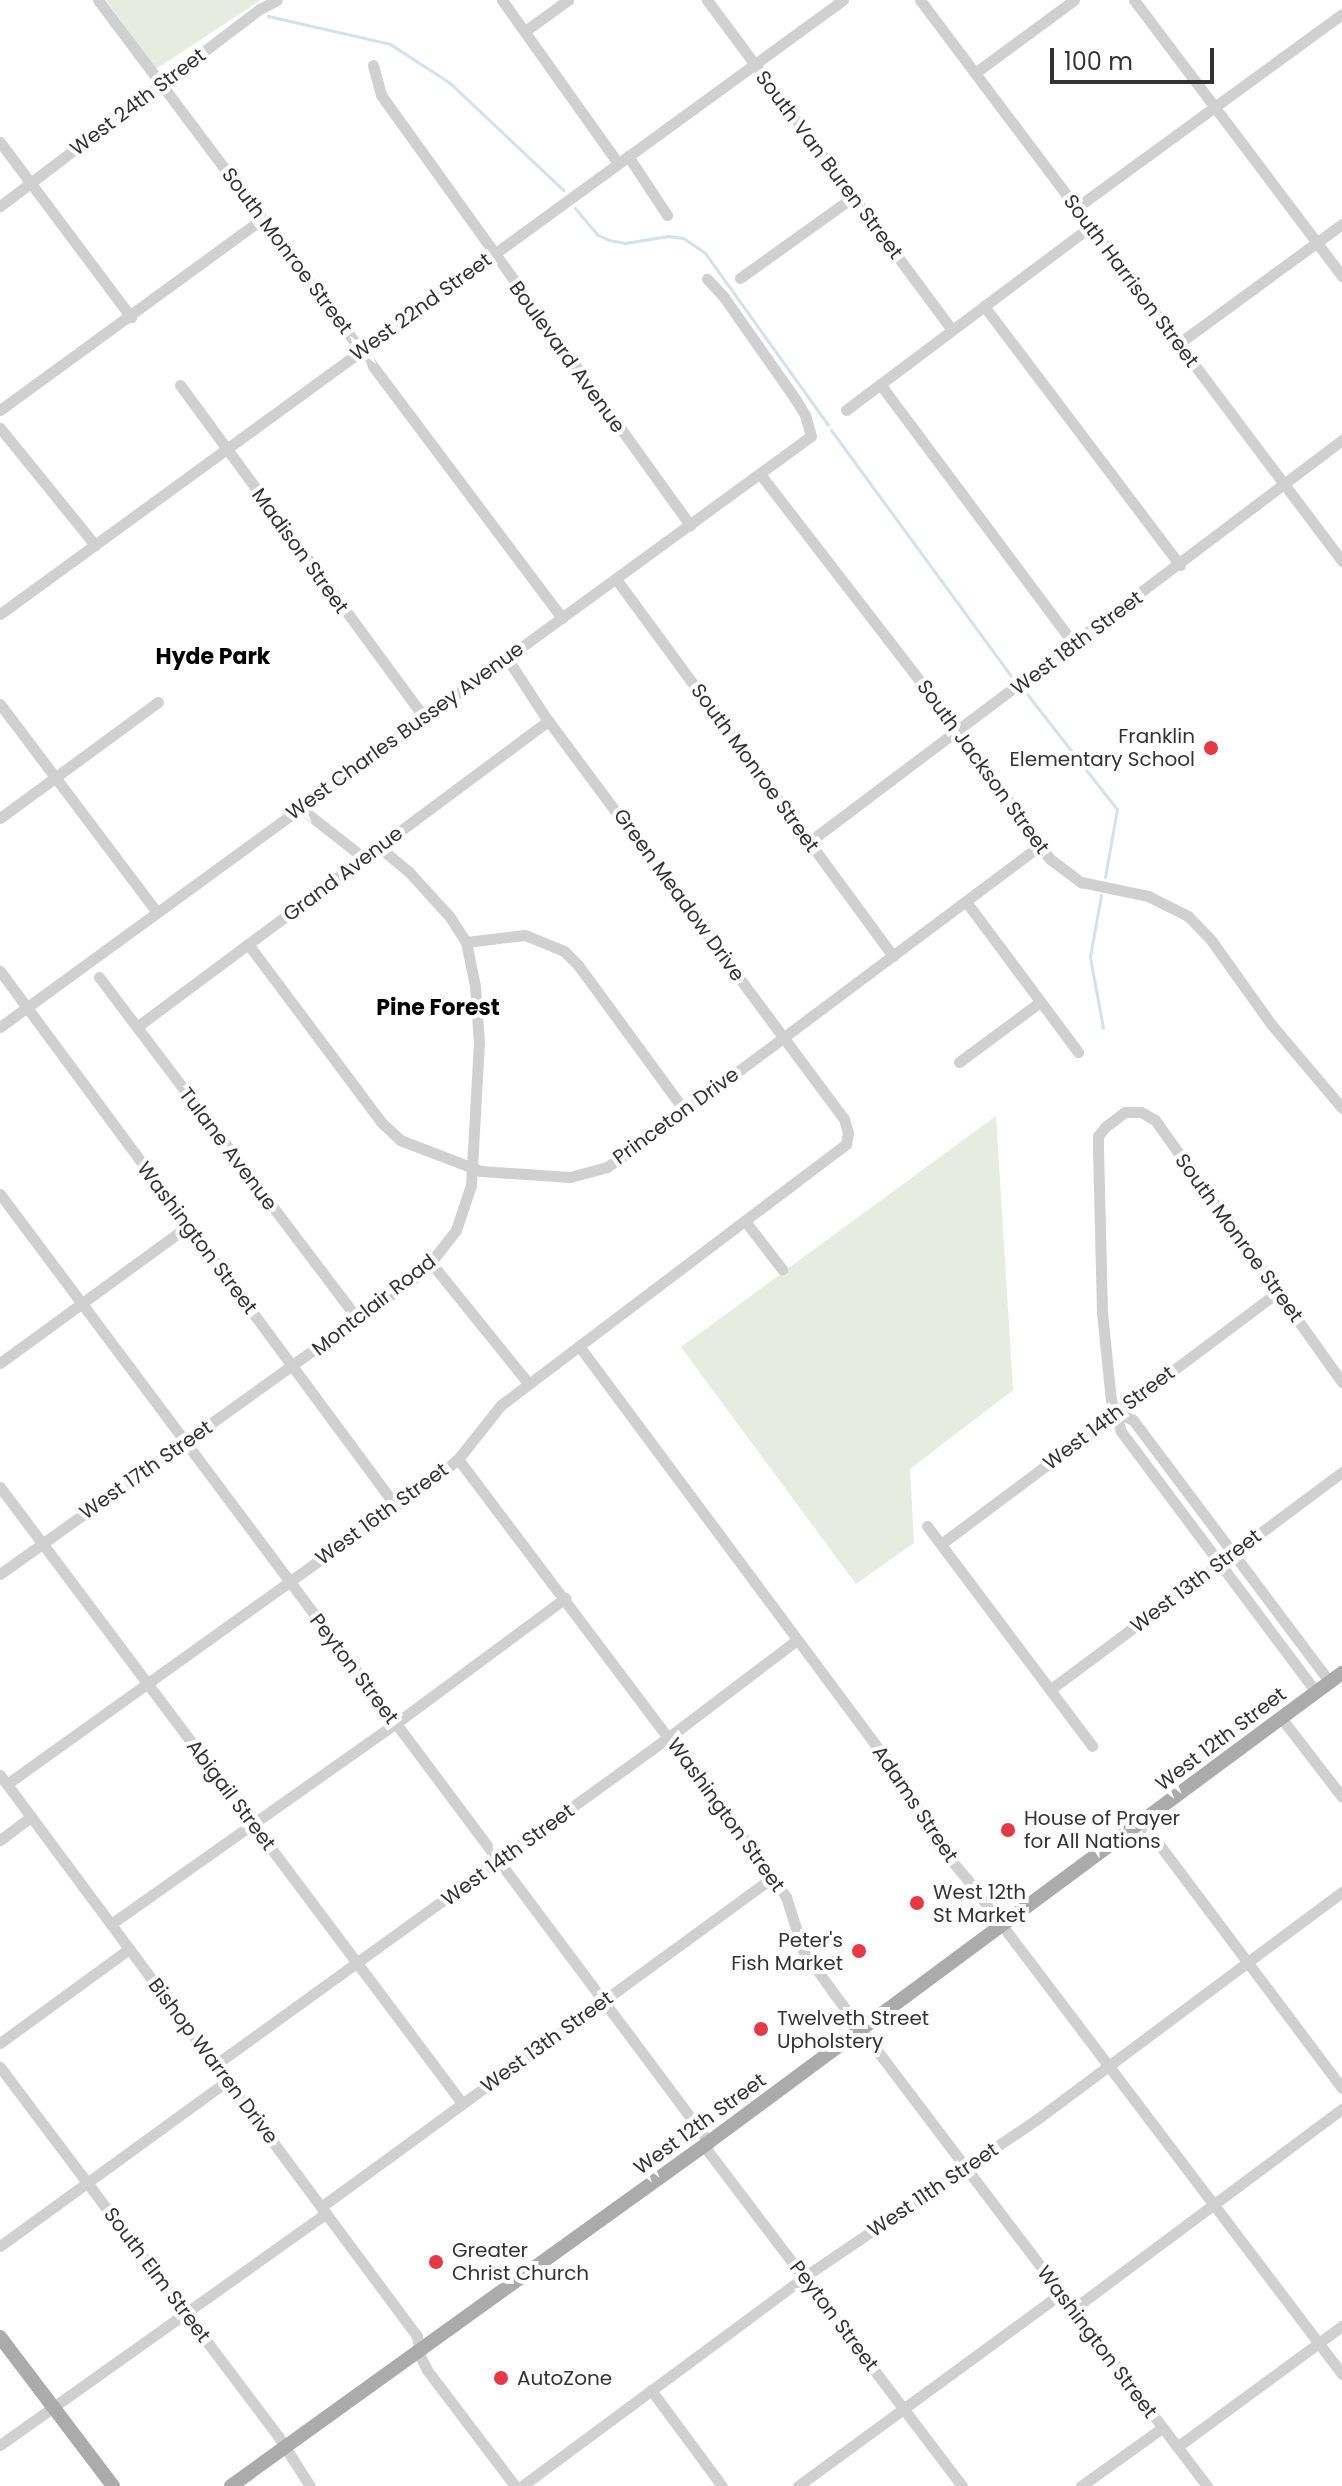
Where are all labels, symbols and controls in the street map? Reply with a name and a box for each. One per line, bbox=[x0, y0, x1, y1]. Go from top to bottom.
scale bar bbox=[1054, 32, 1218, 82]
street label: West 24th Street bbox=[66, 43, 210, 161]
text: 100 m bbox=[1064, 45, 1133, 78]
street label: South Van Buren Street bbox=[750, 66, 908, 264]
street label: South Monroe Street bbox=[217, 163, 357, 339]
street label: South Harrison Street bbox=[1058, 190, 1204, 372]
street label: West 22nd Street bbox=[346, 248, 496, 366]
street label: Boulevard Avenue bbox=[504, 277, 630, 437]
street label: Madison Street bbox=[246, 484, 354, 618]
street label: West 18th Street bbox=[1007, 586, 1147, 700]
street label: West Charles Bussey Avenue bbox=[282, 637, 528, 825]
district label: Hyde Park bbox=[156, 644, 270, 670]
street label: South Jackson Street bbox=[912, 675, 1054, 859]
street label: South Monroe Street bbox=[686, 679, 824, 857]
place label: Franklin Elementary School bbox=[1010, 724, 1195, 771]
marker: Franklin Elementary School bbox=[1202, 739, 1220, 757]
street label: Green Meadow Drive bbox=[608, 804, 750, 986]
street label: Grand Avenue bbox=[279, 821, 407, 927]
district label: Pine Forest bbox=[376, 995, 500, 1021]
street label: Princeton Drive bbox=[608, 1062, 744, 1170]
street label: Tulane Avenue bbox=[174, 1083, 282, 1215]
street label: South Monroe Street bbox=[1170, 1149, 1308, 1327]
street label: Washington Street bbox=[132, 1157, 262, 1319]
street label: Montclair Road bbox=[307, 1249, 441, 1361]
street label: West 14th Street bbox=[1039, 1361, 1179, 1475]
street label: West 17th Street bbox=[75, 1415, 217, 1525]
street label: West 16th Street bbox=[311, 1458, 453, 1570]
street label: West 13th Street bbox=[1126, 1524, 1266, 1638]
street label: Peyton Street bbox=[305, 1609, 403, 1729]
street label: West 12th Street bbox=[1151, 1682, 1291, 1796]
street label: Washington Street bbox=[662, 1733, 790, 1897]
street label: Abigail Street bbox=[181, 1735, 281, 1855]
street label: Adams Street bbox=[867, 1741, 963, 1867]
street label: West 14th Street bbox=[437, 1799, 579, 1911]
place label: House of Prayer for All Nations bbox=[1024, 1806, 1180, 1853]
marker: House of Prayer for All Nations bbox=[999, 1821, 1017, 1839]
place label: West 12th St Market bbox=[933, 1880, 1026, 1927]
marker: West 12th St Market bbox=[908, 1894, 926, 1912]
place label: Peter's Fish Market bbox=[731, 1928, 843, 1975]
marker: Peter's Fish Market bbox=[850, 1942, 868, 1960]
street label: Bishop Warren Drive bbox=[143, 1974, 283, 2148]
street label: West 13th Street bbox=[476, 1986, 618, 2098]
place label: Twelveth Street Upholstery bbox=[777, 2006, 929, 2053]
marker: Twelveth Street Upholstery bbox=[752, 2020, 770, 2038]
street label: West 12th Street bbox=[629, 2068, 771, 2180]
street label: West 11th Street bbox=[863, 2138, 1003, 2242]
street label: South Elm Street bbox=[99, 2203, 215, 2347]
place label: Greater Christ Church bbox=[452, 2238, 589, 2285]
marker: Greater Christ Church bbox=[427, 2253, 445, 2271]
street label: Peyton Street bbox=[785, 2256, 883, 2376]
street label: Washington Street bbox=[1032, 2261, 1162, 2423]
place label: AutoZone bbox=[517, 2366, 612, 2390]
marker: AutoZone bbox=[492, 2369, 510, 2387]

